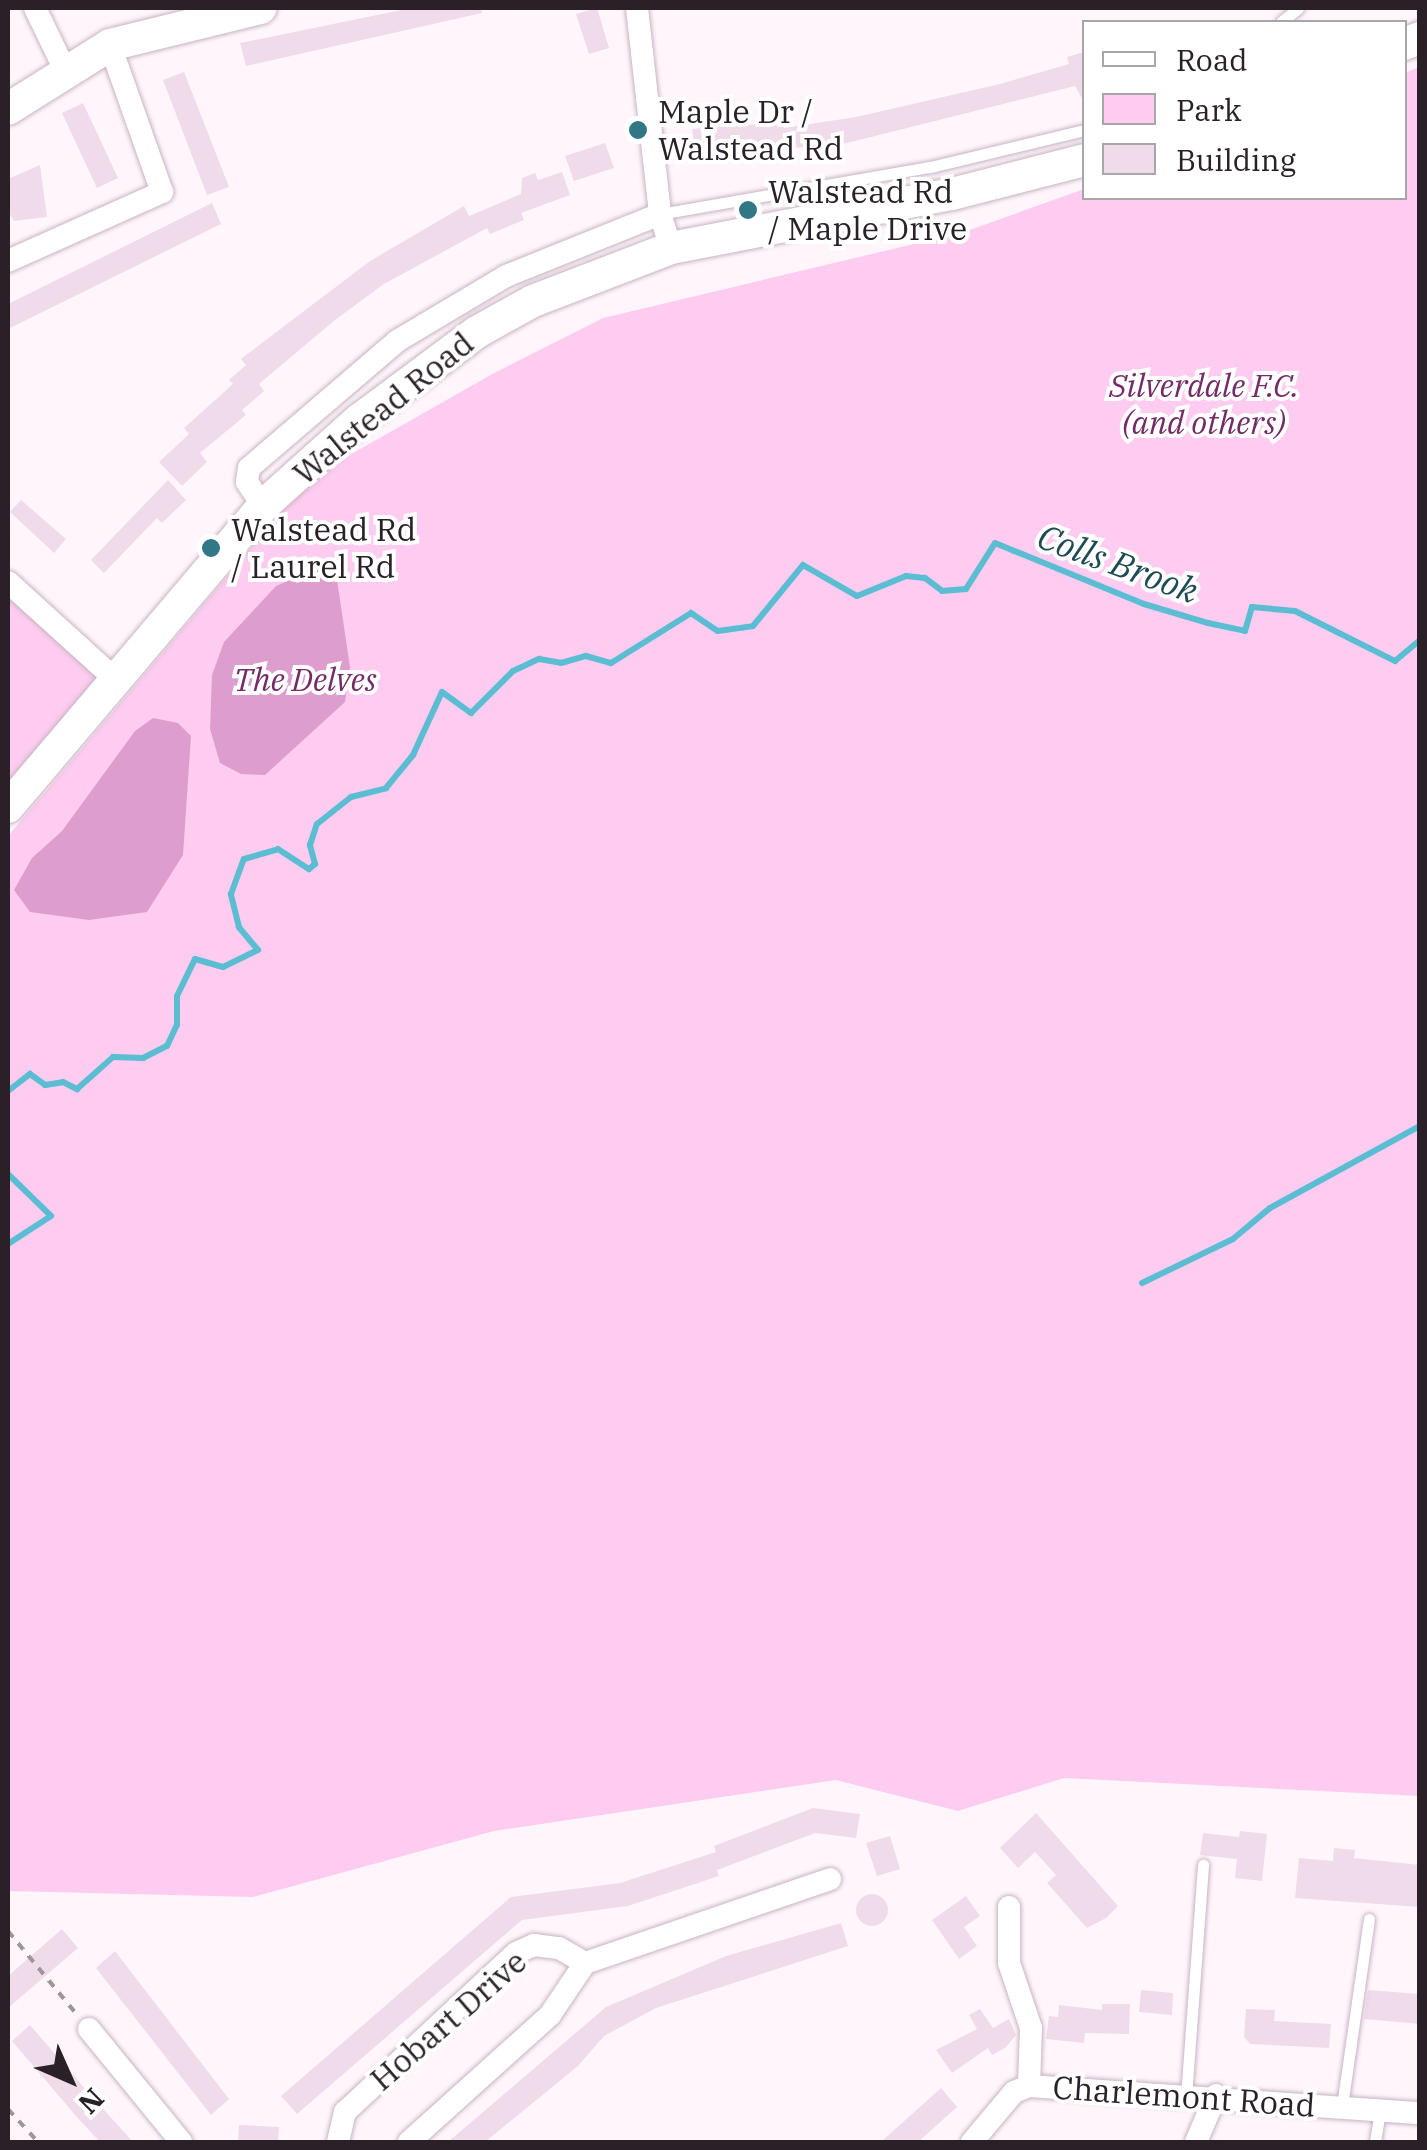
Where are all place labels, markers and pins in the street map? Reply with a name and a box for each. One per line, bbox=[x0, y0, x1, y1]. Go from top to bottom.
place label: Maple Dr / Walstead Rd bbox=[658, 93, 843, 168]
marker: Maple Dr / Walstead Rd bbox=[627, 119, 649, 141]
place label: Walstead Rd / Maple Drive bbox=[768, 173, 967, 248]
marker: Walstead Rd / Maple Drive bbox=[737, 199, 759, 221]
place label: Walstead Rd / Laurel Rd bbox=[231, 511, 416, 586]
marker: Walstead Rd / Laurel Rd bbox=[200, 537, 222, 559]

